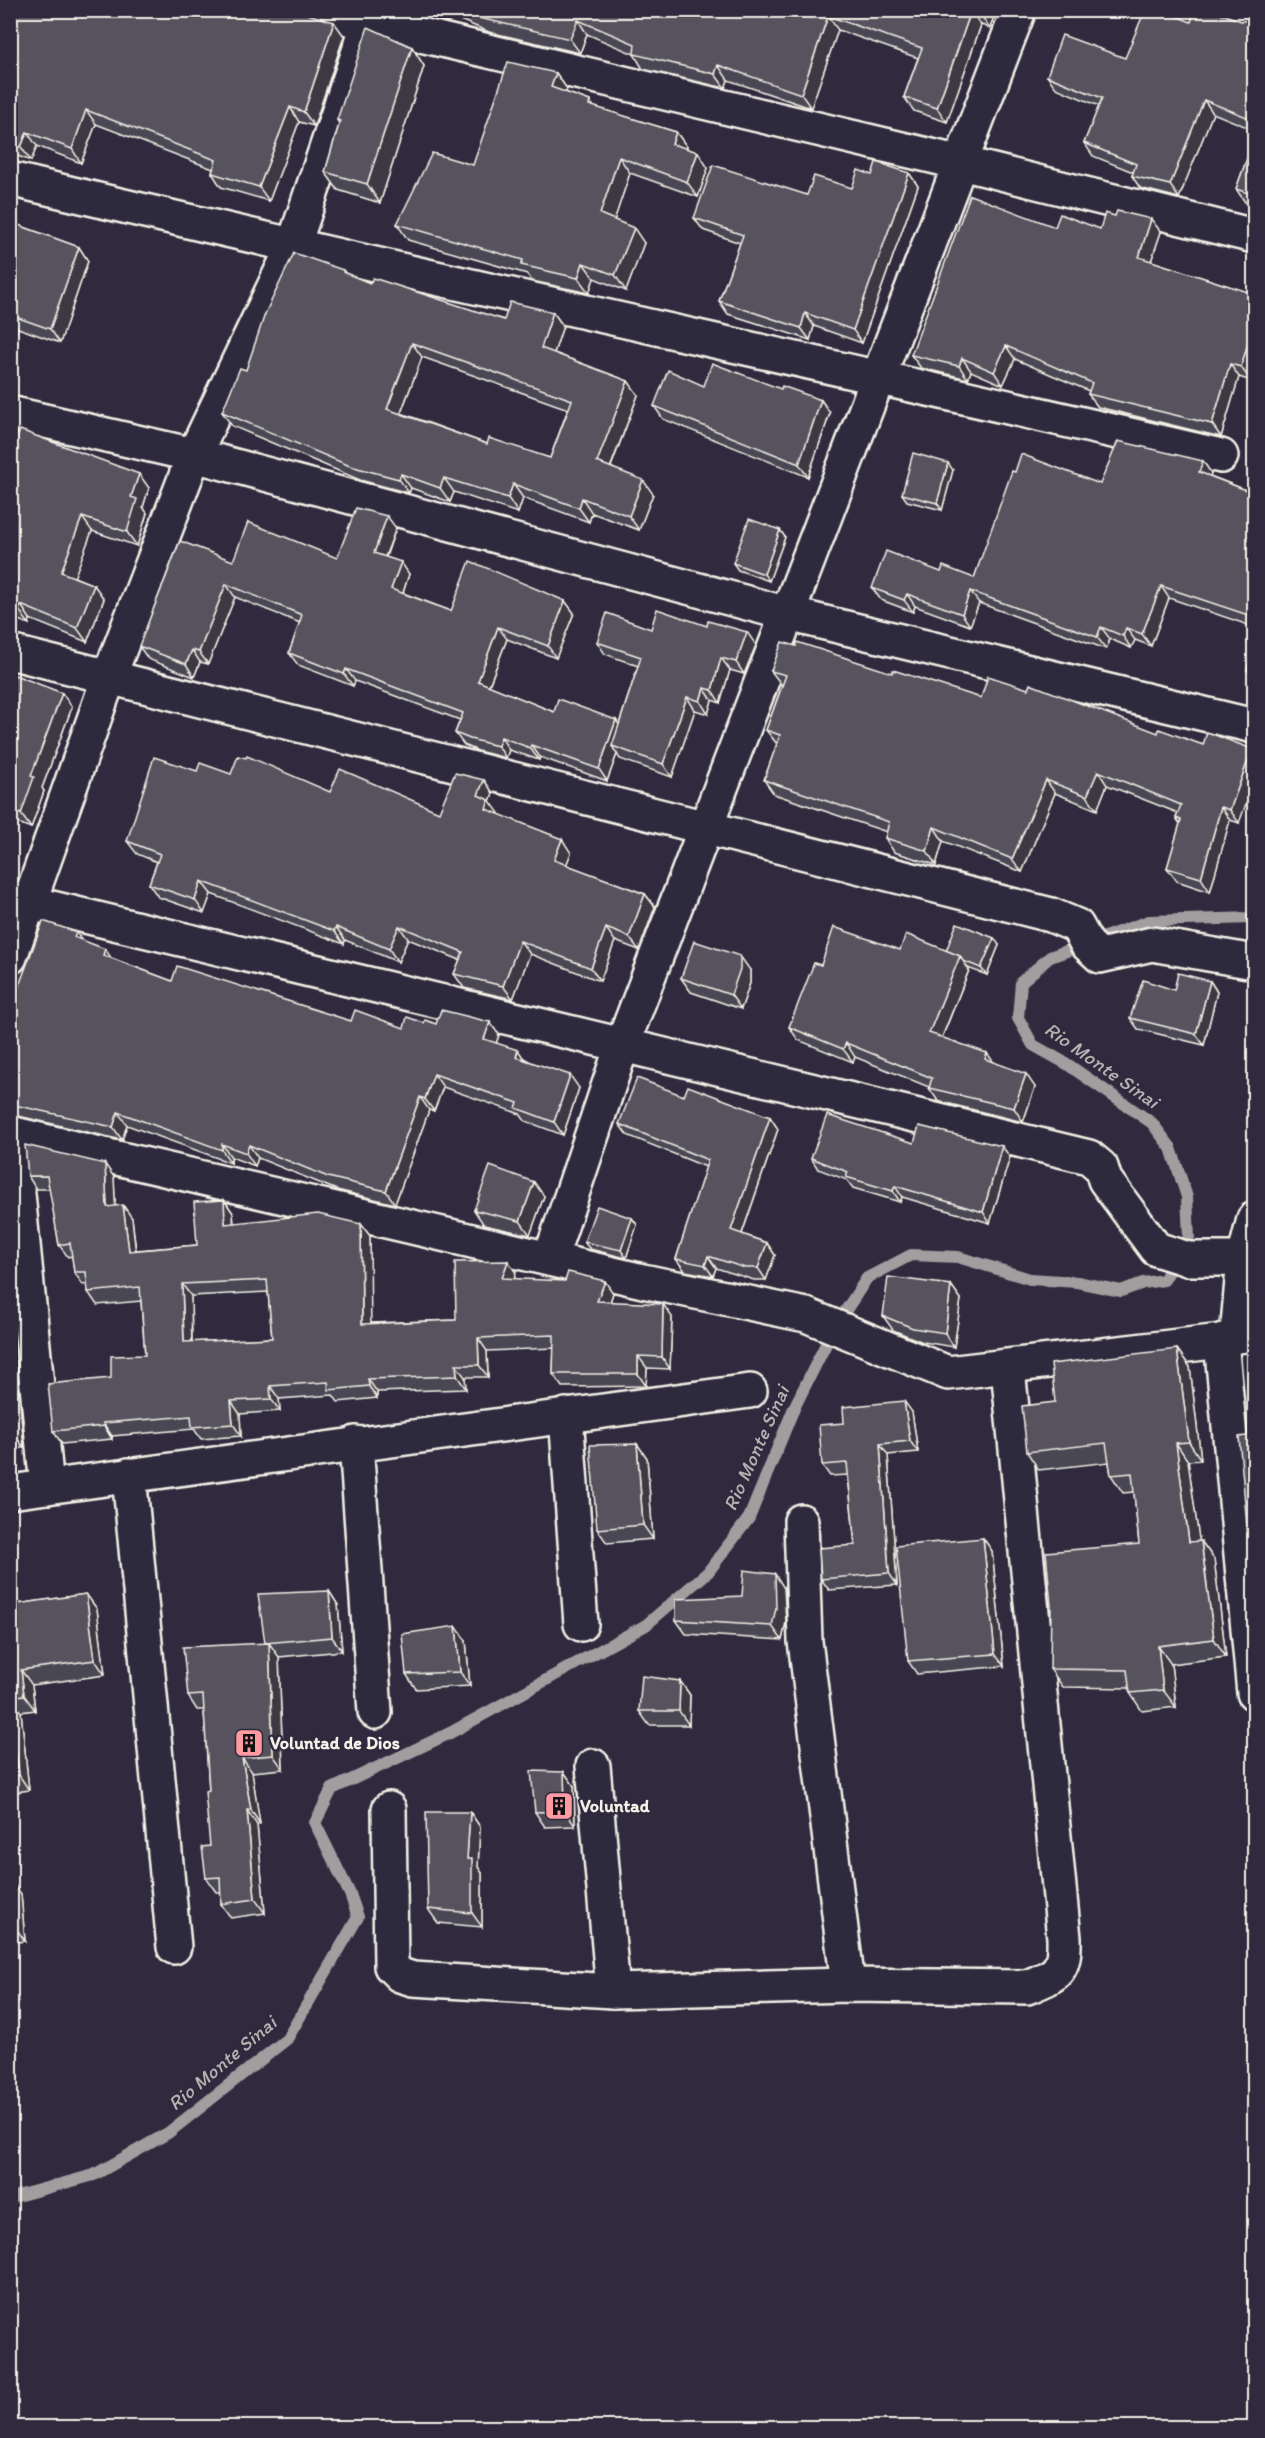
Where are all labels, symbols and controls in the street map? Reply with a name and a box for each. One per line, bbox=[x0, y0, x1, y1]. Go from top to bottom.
water label: Rio Monte Sinai bbox=[1040, 1017, 1165, 1114]
water label: Rio Monte Sinai bbox=[718, 1380, 795, 1514]
building icon: Voluntad de Dios bbox=[233, 1727, 265, 1759]
place label: Voluntad de Dios bbox=[270, 1732, 400, 1754]
building icon: Voluntad bbox=[543, 1790, 575, 1822]
place label: Voluntad bbox=[580, 1795, 651, 1817]
water label: Rio Monte Sinai bbox=[163, 2009, 283, 2115]

